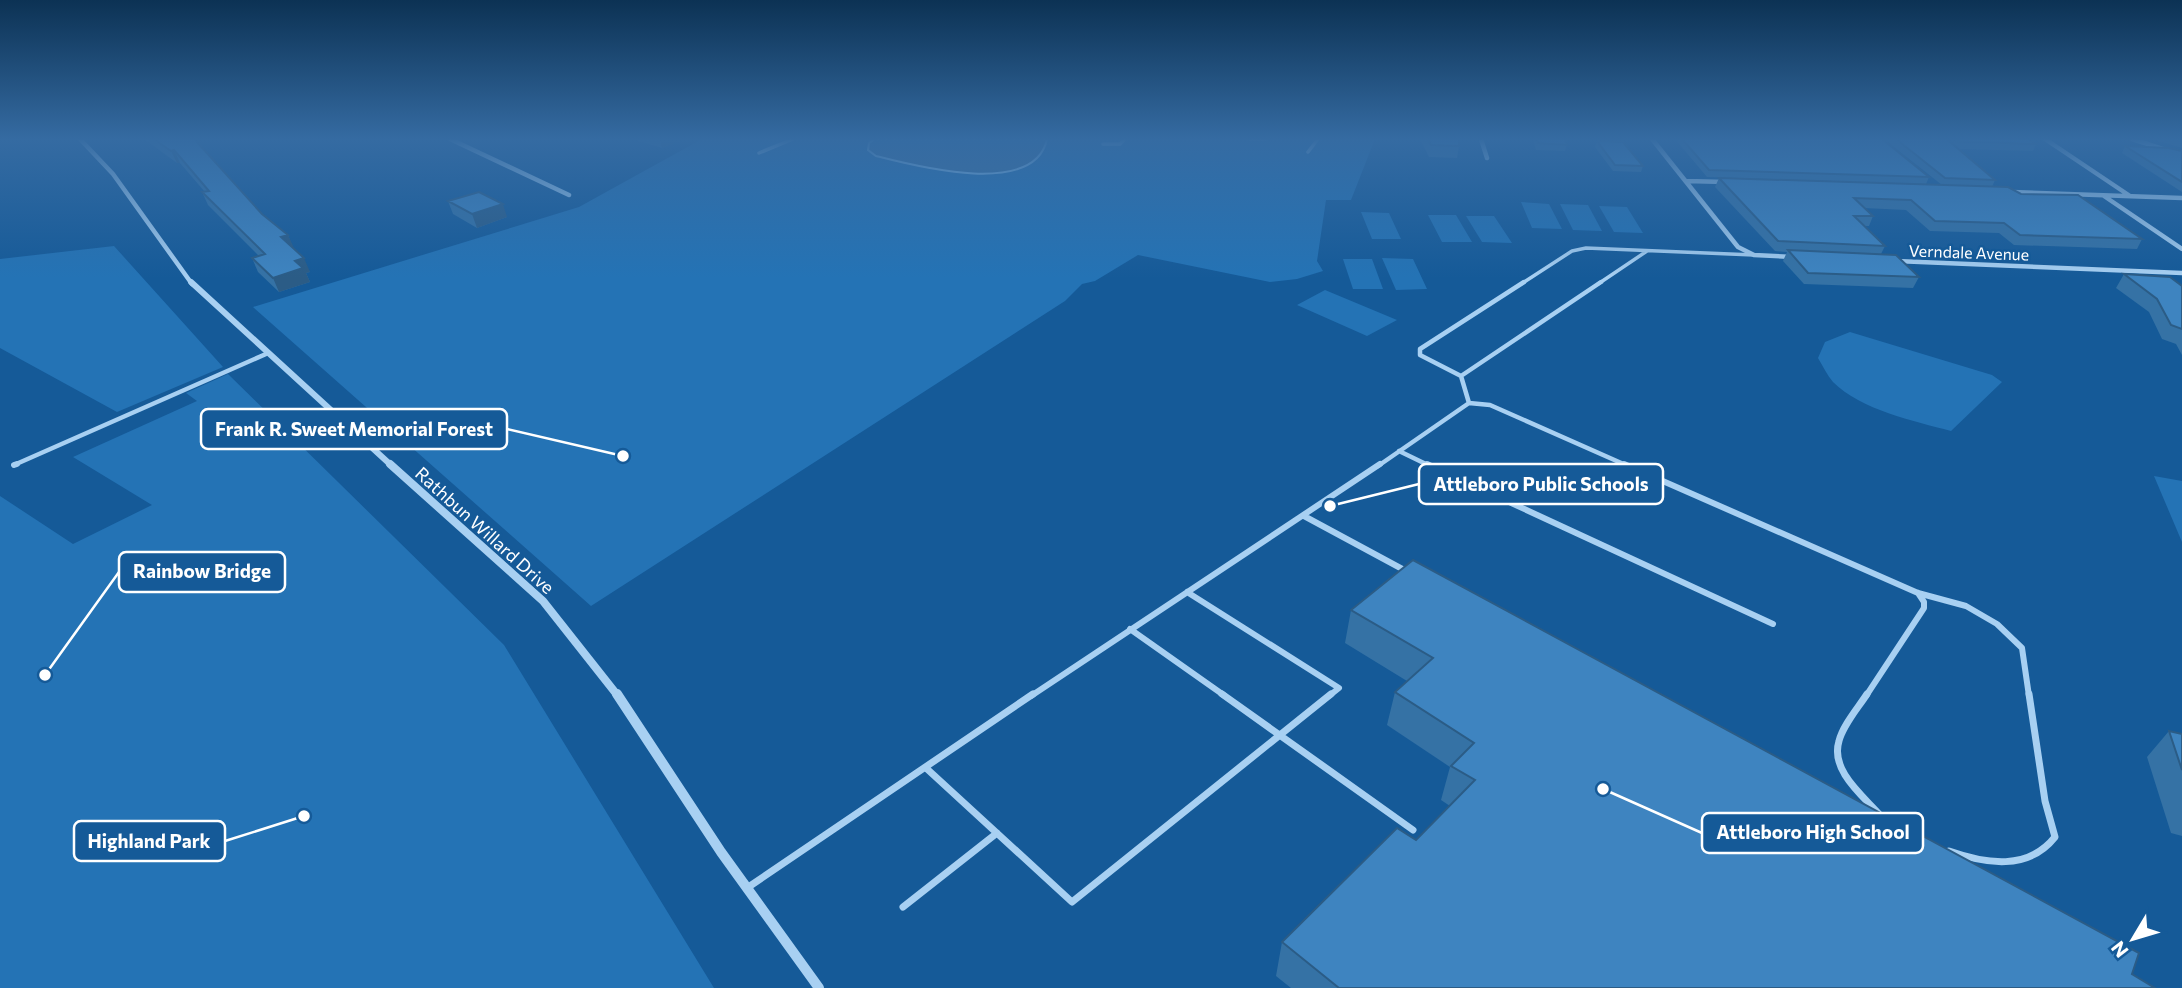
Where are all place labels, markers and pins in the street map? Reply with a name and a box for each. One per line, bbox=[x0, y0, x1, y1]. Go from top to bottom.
callout: Frank R. Sweet Memorial Forest bbox=[201, 409, 507, 449]
callout: Attleboro Public Schools bbox=[1419, 464, 1663, 504]
callout: Rainbow Bridge bbox=[119, 552, 285, 592]
callout: Attleboro High School bbox=[1702, 813, 1923, 853]
callout: Highland Park bbox=[74, 821, 225, 861]

